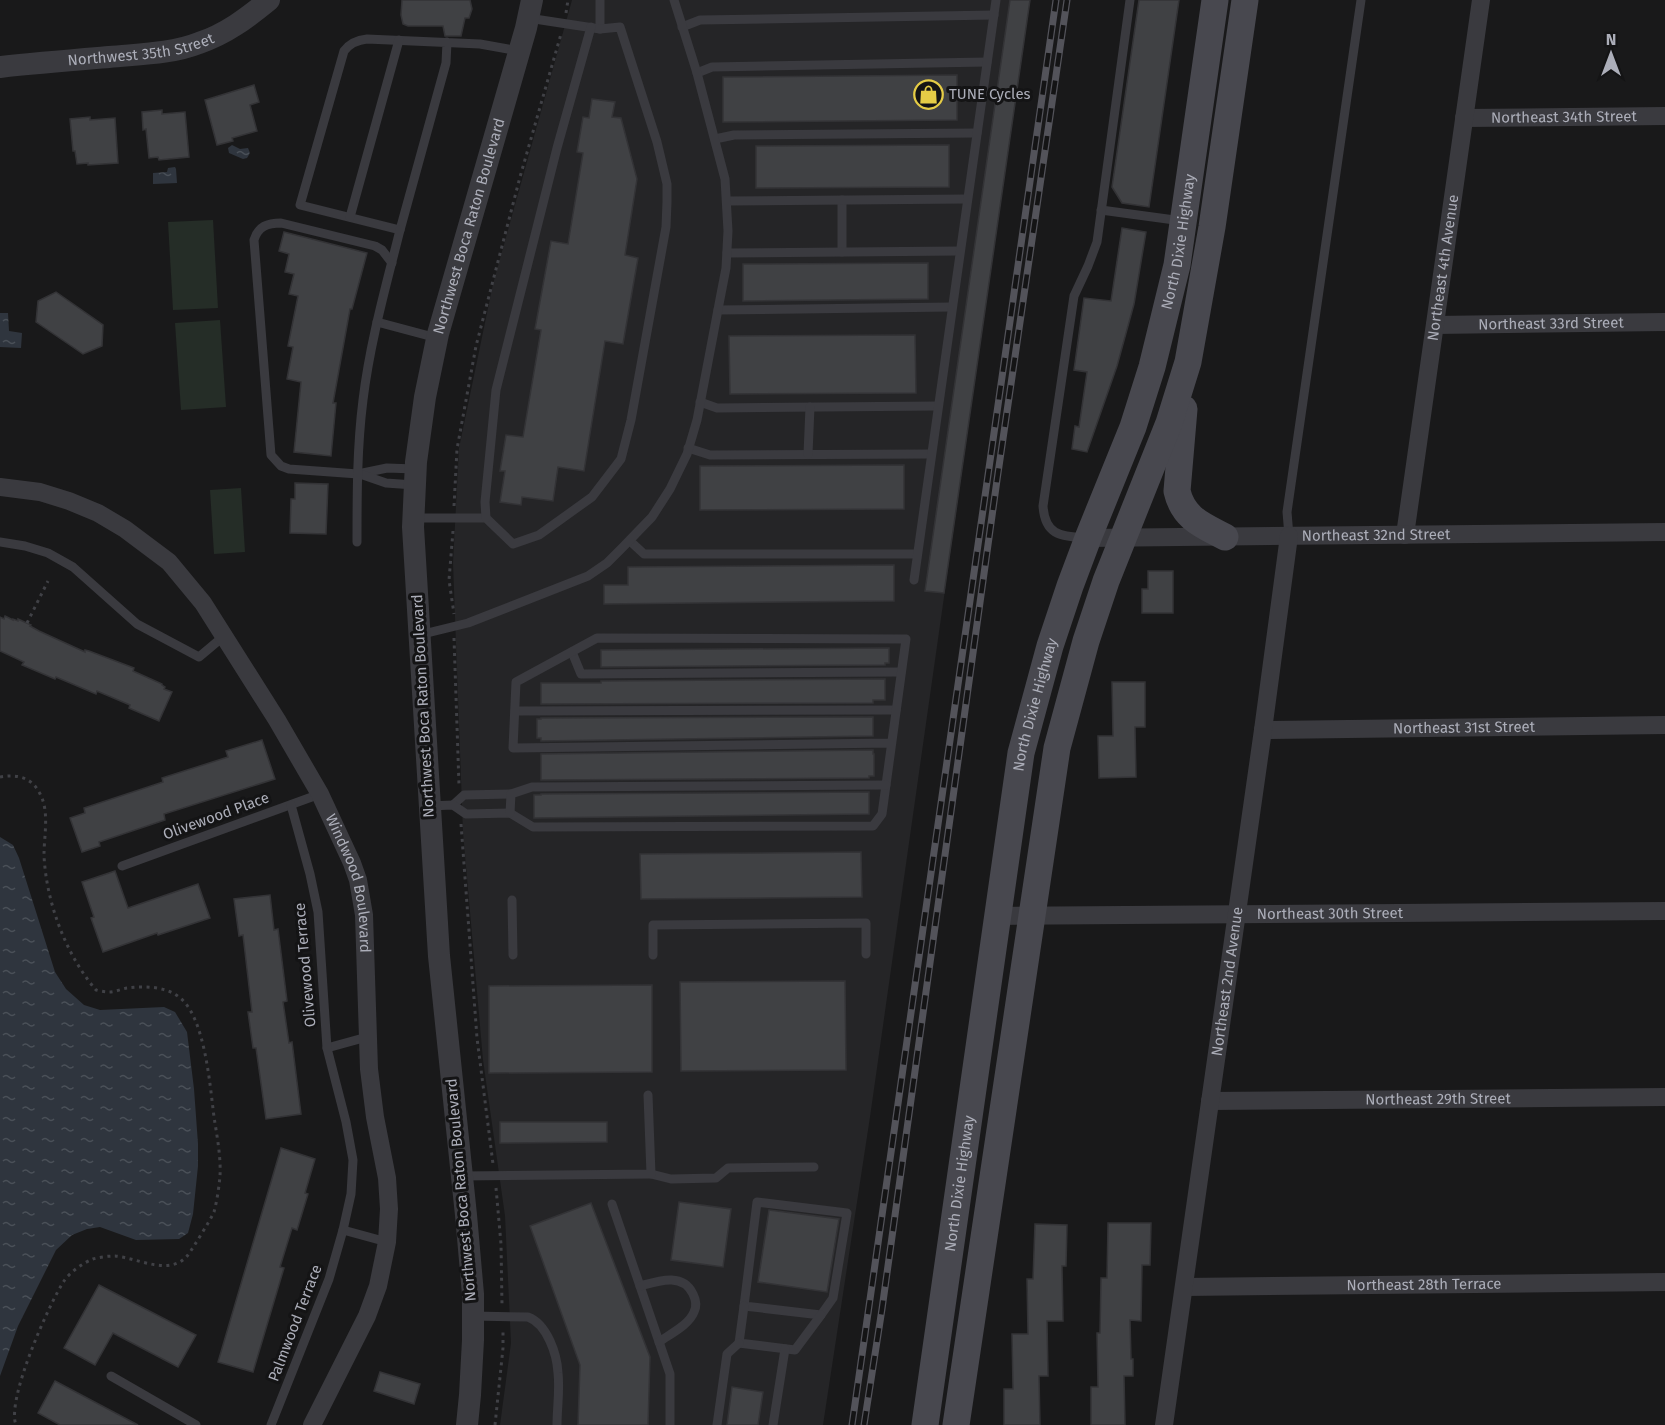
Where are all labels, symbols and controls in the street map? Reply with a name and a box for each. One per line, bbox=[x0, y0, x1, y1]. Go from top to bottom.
north arrow bbox=[1581, 24, 1641, 84]
street label: Northwest 35th Street bbox=[67, 29, 217, 69]
text: N bbox=[1606, 30, 1616, 49]
shop icon: TUNE Cycles bbox=[912, 78, 944, 110]
place label: TUNE Cycles bbox=[949, 85, 1031, 103]
street label: Northeast 34th Street bbox=[1491, 107, 1638, 127]
street label: Northwest Boca Raton Boulevard bbox=[429, 116, 509, 336]
street label: North Dixie Highway bbox=[1157, 172, 1199, 312]
street label: Northeast 4th Avenue bbox=[1424, 193, 1462, 342]
street label: Northeast 33rd Street bbox=[1478, 314, 1624, 333]
street label: Northeast 32nd Street bbox=[1301, 525, 1451, 545]
street label: Northwest Boca Raton Boulevard bbox=[408, 594, 438, 818]
street label: North Dixie Highway bbox=[1009, 635, 1061, 773]
street label: Northeast 31st Street bbox=[1393, 718, 1536, 737]
street label: Olivewood Place bbox=[160, 788, 272, 844]
street label: Windwood Boulevard bbox=[322, 811, 374, 953]
street label: Olivewood Terrace bbox=[291, 902, 319, 1028]
street label: Northeast 30th Street bbox=[1257, 904, 1404, 923]
street label: Northeast 2nd Avenue bbox=[1208, 906, 1247, 1057]
street label: Northwest Boca Raton Boulevard bbox=[442, 1078, 480, 1302]
street label: Northeast 29th Street bbox=[1365, 1089, 1511, 1109]
street label: North Dixie Highway bbox=[941, 1113, 978, 1253]
street label: Palmwood Terrace bbox=[264, 1262, 326, 1384]
street label: Northeast 28th Terrace bbox=[1346, 1275, 1501, 1294]

